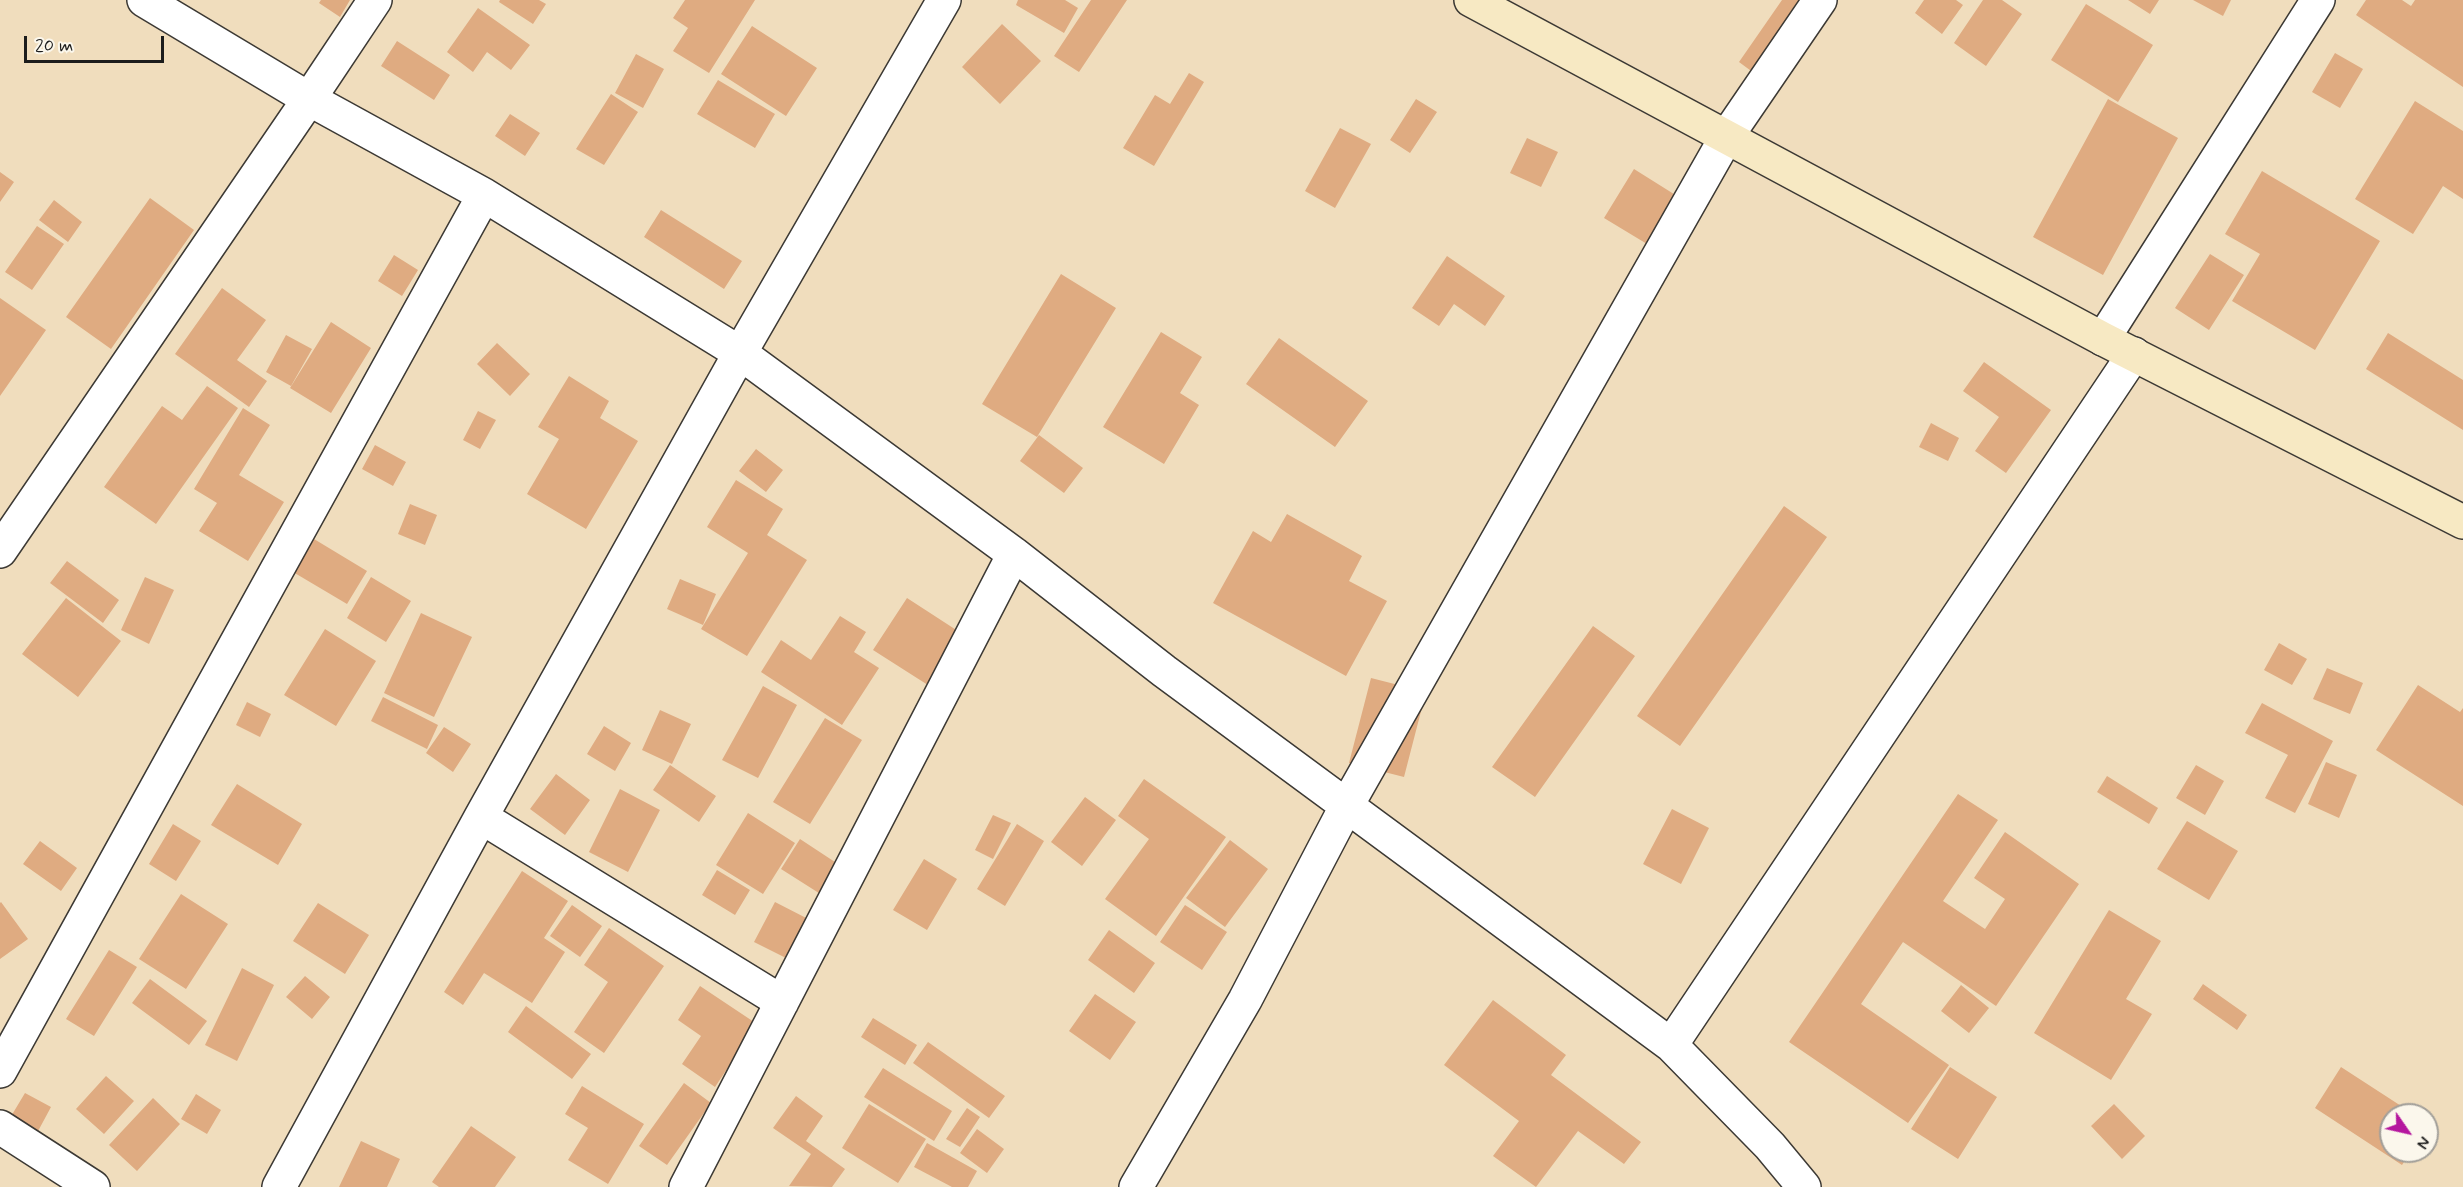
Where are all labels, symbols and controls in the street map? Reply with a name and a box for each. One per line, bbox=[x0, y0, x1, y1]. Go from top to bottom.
scale bar bbox=[27, 24, 166, 62]
text: 20 m bbox=[35, 34, 73, 58]
north arrow bbox=[2379, 1103, 2439, 1163]
text: N bbox=[2411, 1132, 2434, 1153]

